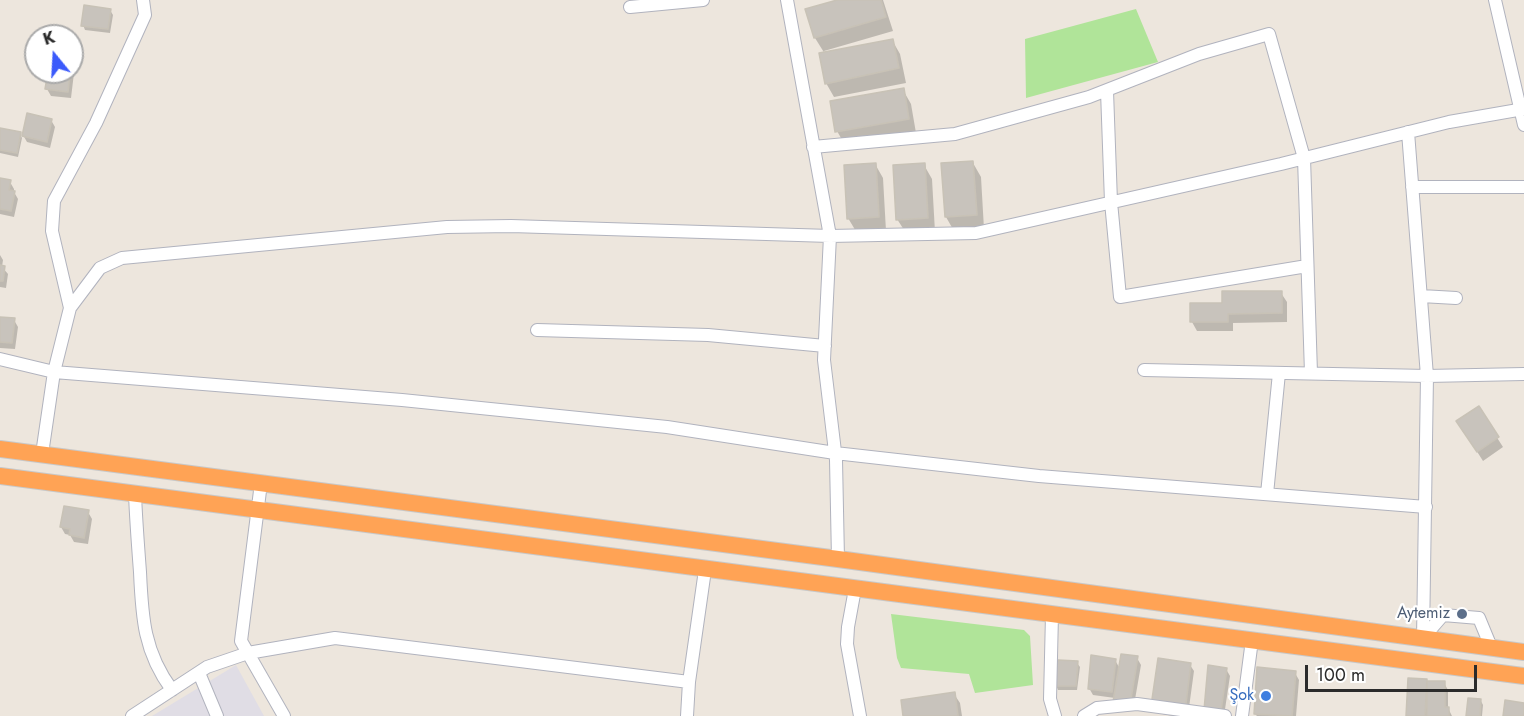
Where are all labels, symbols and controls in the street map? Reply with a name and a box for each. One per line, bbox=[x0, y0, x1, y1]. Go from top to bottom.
north arrow bbox=[24, 24, 84, 84]
text: K bbox=[40, 26, 58, 51]
place label: Aytemiz bbox=[1397, 604, 1450, 624]
marker: Aytemiz bbox=[1455, 607, 1469, 621]
scale bar bbox=[1308, 653, 1480, 691]
text: 100 m bbox=[1316, 662, 1365, 688]
place label: Şok bbox=[1229, 686, 1254, 706]
marker: Şok bbox=[1259, 689, 1273, 703]

